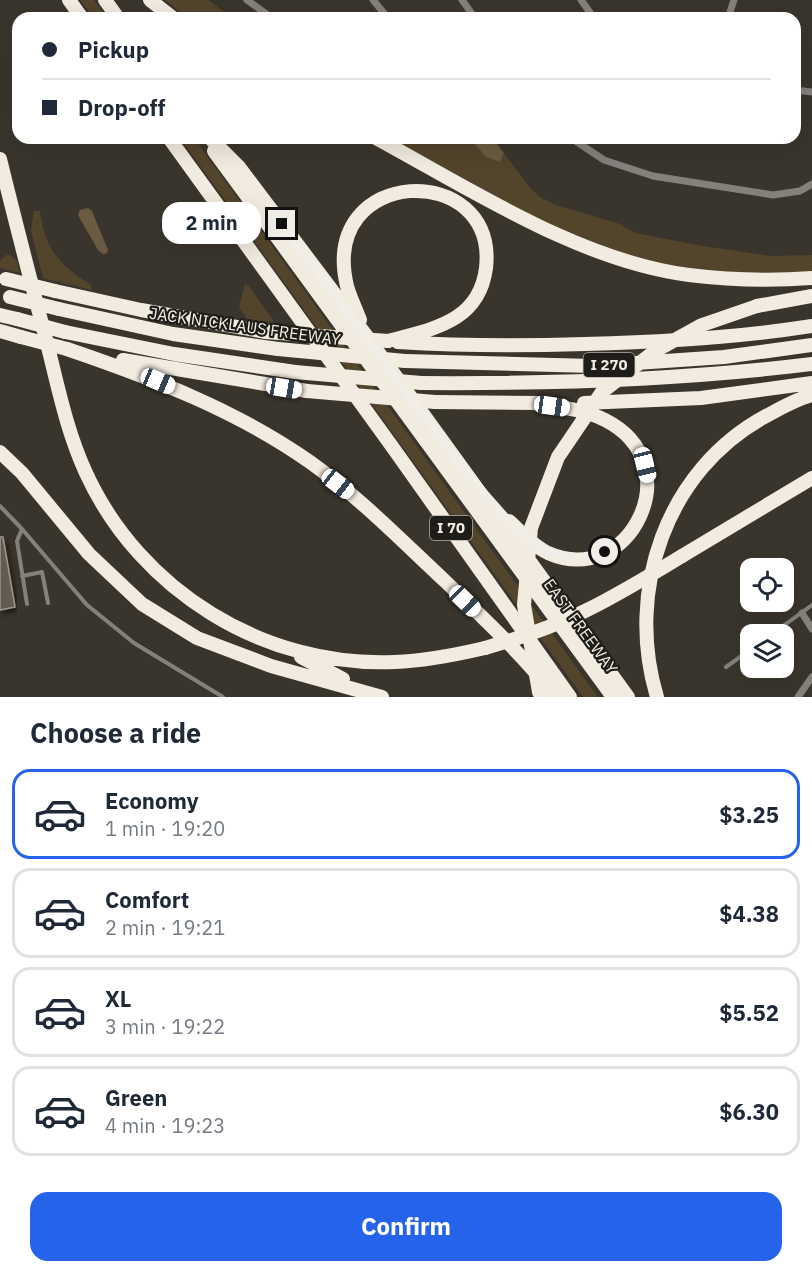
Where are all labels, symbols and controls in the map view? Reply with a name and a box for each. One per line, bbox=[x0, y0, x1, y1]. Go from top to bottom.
text: Pickup bbox=[78, 35, 149, 64]
text: Drop-off bbox=[78, 93, 165, 122]
callout: 2 min bbox=[162, 203, 261, 245]
text: 2 min bbox=[185, 209, 238, 236]
route end bbox=[268, 210, 295, 237]
street label: JACK NICKLAUS FREEWAY bbox=[148, 303, 342, 349]
road number: I 270 bbox=[584, 353, 634, 377]
car bbox=[138, 366, 178, 396]
car bbox=[265, 376, 303, 400]
car bbox=[533, 395, 571, 417]
car bbox=[632, 445, 658, 485]
car bbox=[318, 466, 358, 502]
road number: I 70 bbox=[430, 516, 472, 540]
route start bbox=[591, 538, 618, 565]
map controls bbox=[740, 558, 794, 678]
button: locate bbox=[740, 558, 794, 612]
street label: EAST FREEWAY bbox=[540, 575, 622, 678]
car bbox=[446, 582, 484, 620]
button: layers bbox=[740, 624, 794, 678]
text: Choose a ride bbox=[30, 715, 201, 750]
text: Economy bbox=[105, 786, 199, 815]
icon: car bbox=[33, 787, 87, 841]
text: $3.25 bbox=[719, 800, 779, 829]
text: 1 min · 19:20 bbox=[105, 815, 225, 842]
text: Comfort bbox=[105, 885, 189, 914]
icon: car bbox=[33, 886, 87, 940]
text: $4.38 bbox=[719, 899, 779, 928]
text: 2 min · 19:21 bbox=[105, 914, 225, 941]
text: XL bbox=[105, 984, 131, 1013]
icon: car bbox=[33, 985, 87, 1039]
text: $5.52 bbox=[719, 998, 779, 1027]
text: 3 min · 19:22 bbox=[105, 1013, 225, 1040]
text: Green bbox=[105, 1083, 167, 1112]
icon: car bbox=[33, 1084, 87, 1138]
text: $6.30 bbox=[719, 1097, 779, 1126]
text: 4 min · 19:23 bbox=[105, 1112, 225, 1139]
button: Confirm bbox=[30, 1192, 782, 1261]

